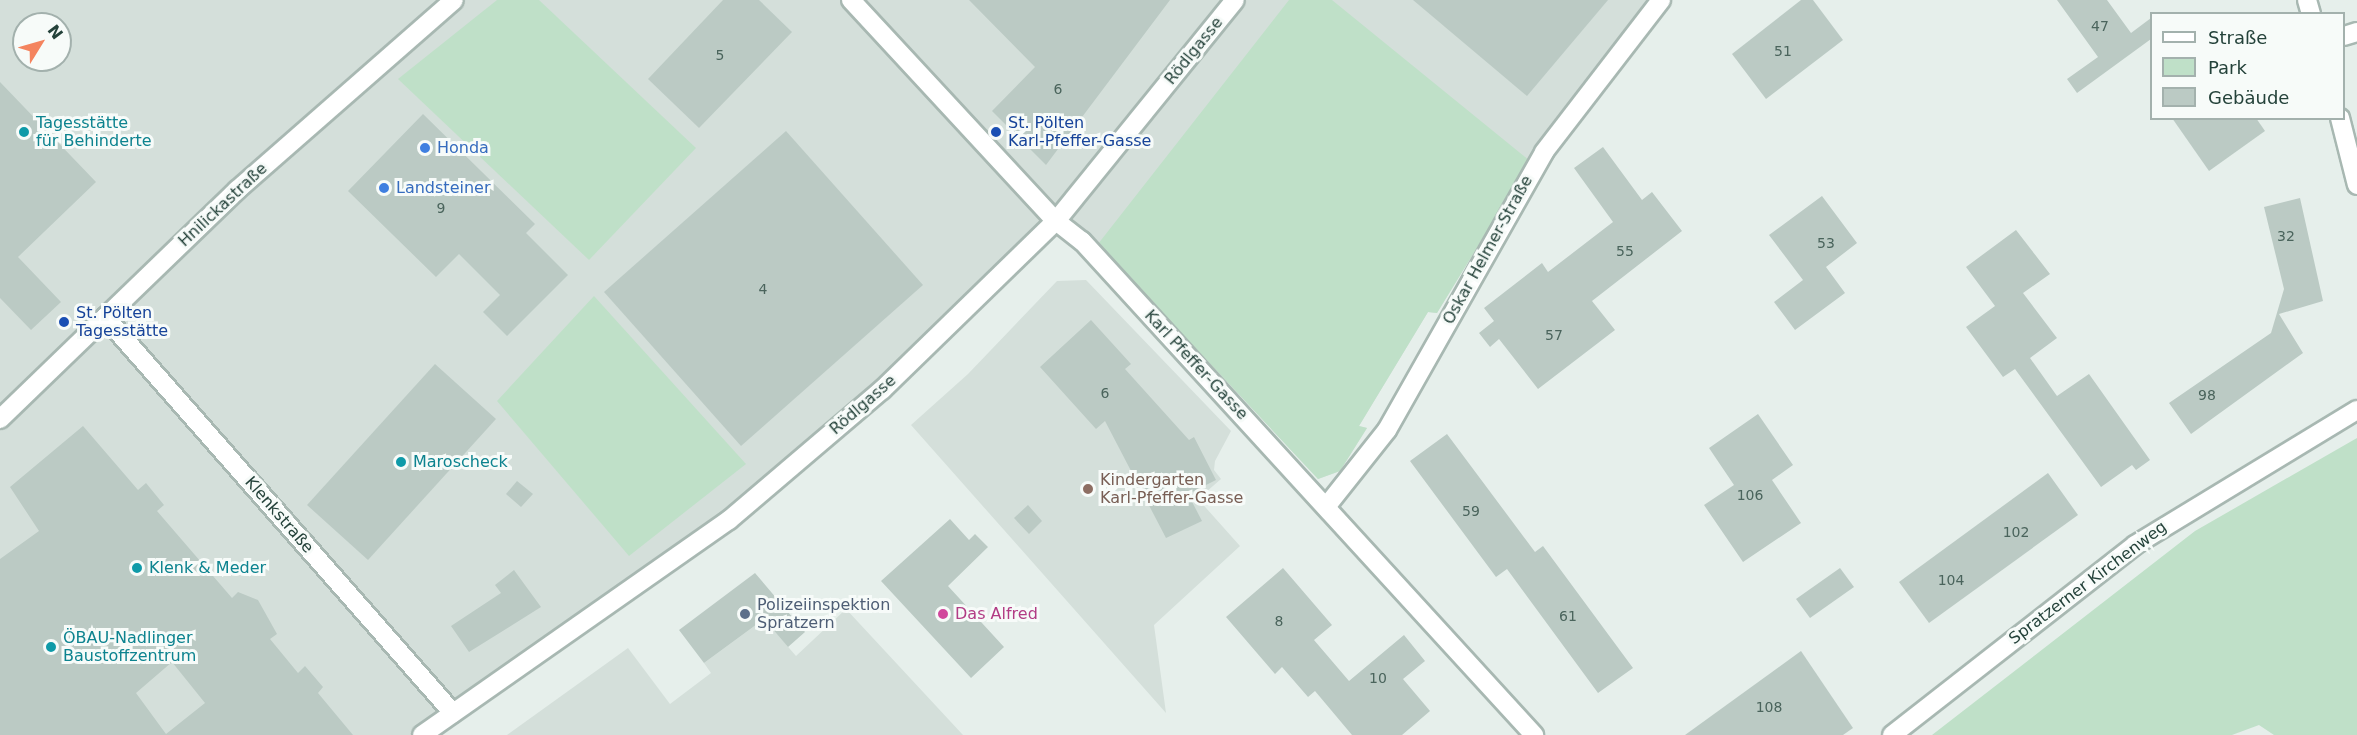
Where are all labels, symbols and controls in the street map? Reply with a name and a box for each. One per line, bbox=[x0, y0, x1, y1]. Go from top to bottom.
north arrow bbox=[12, 12, 72, 72]
legend bbox=[2150, 12, 2345, 120]
street label: Rödlgasse bbox=[1161, 13, 1227, 89]
house number: 47 bbox=[2091, 18, 2109, 34]
text: N bbox=[44, 21, 67, 43]
text: Straße bbox=[2208, 27, 2267, 48]
house number: 51 bbox=[1774, 43, 1792, 59]
house number: 5 bbox=[716, 47, 724, 63]
text: Park bbox=[2208, 57, 2247, 78]
house number: 6 bbox=[1054, 81, 1062, 97]
text: Gebäude bbox=[2208, 87, 2289, 108]
place label: Tagesstätte für Behinderte bbox=[36, 113, 152, 151]
place label: St. Pölten Karl-Pfeffer-Gasse bbox=[1008, 113, 1151, 151]
marker: Tagesstätte für Behinderte bbox=[17, 125, 31, 139]
marker: St. Pölten Karl-Pfeffer-Gasse bbox=[989, 125, 1003, 139]
place label: Honda bbox=[437, 138, 489, 158]
marker: Honda bbox=[418, 141, 432, 155]
street label: Hnilickastraße bbox=[175, 159, 271, 251]
street label: Oskar Helmer-Straße bbox=[1439, 172, 1537, 328]
place label: Landsteiner bbox=[396, 178, 490, 198]
marker: Landsteiner bbox=[377, 181, 391, 195]
house number: 9 bbox=[437, 200, 445, 216]
house number: 32 bbox=[2277, 228, 2295, 244]
house number: 53 bbox=[1817, 235, 1835, 251]
house number: 55 bbox=[1616, 243, 1634, 259]
house number: 4 bbox=[759, 281, 767, 297]
place label: St. Pölten Tagesstätte bbox=[76, 303, 168, 341]
street label: Karl Pfeffer-Gasse bbox=[1140, 306, 1252, 424]
marker: St. Pölten Tagesstätte bbox=[57, 315, 71, 329]
house number: 57 bbox=[1545, 327, 1563, 343]
street label: Rödlgasse bbox=[826, 371, 900, 439]
house number: 6 bbox=[1101, 385, 1109, 401]
house number: 98 bbox=[2198, 387, 2216, 403]
place label: Maroscheck bbox=[413, 452, 508, 472]
marker: Maroscheck bbox=[394, 455, 408, 469]
place label: Kindergarten Karl-Pfeffer-Gasse bbox=[1100, 470, 1243, 508]
street label: Klenkstraße bbox=[241, 473, 317, 557]
marker: Kindergarten Karl-Pfeffer-Gasse bbox=[1081, 482, 1095, 496]
house number: 106 bbox=[1737, 487, 1763, 503]
house number: 59 bbox=[1462, 503, 1480, 519]
street label: Spratzerner Kirchenweg bbox=[2005, 517, 2171, 649]
house number: 102 bbox=[2003, 524, 2029, 540]
place label: Klenk & Meder bbox=[149, 558, 266, 578]
marker: Klenk & Meder bbox=[130, 561, 144, 575]
house number: 104 bbox=[1938, 572, 1964, 588]
place label: Polizeiinspektion Spratzern bbox=[757, 595, 890, 633]
place label: Das Alfred bbox=[955, 604, 1038, 624]
marker: Polizeiinspektion Spratzern bbox=[738, 607, 752, 621]
marker: Das Alfred bbox=[936, 607, 950, 621]
house number: 61 bbox=[1559, 608, 1577, 624]
house number: 8 bbox=[1275, 613, 1283, 629]
place label: ÖBAU-Nadlinger Baustoffzentrum bbox=[63, 628, 196, 666]
marker: ÖBAU-Nadlinger Baustoffzentrum bbox=[44, 640, 58, 654]
house number: 10 bbox=[1369, 670, 1387, 686]
house number: 108 bbox=[1756, 699, 1782, 715]

